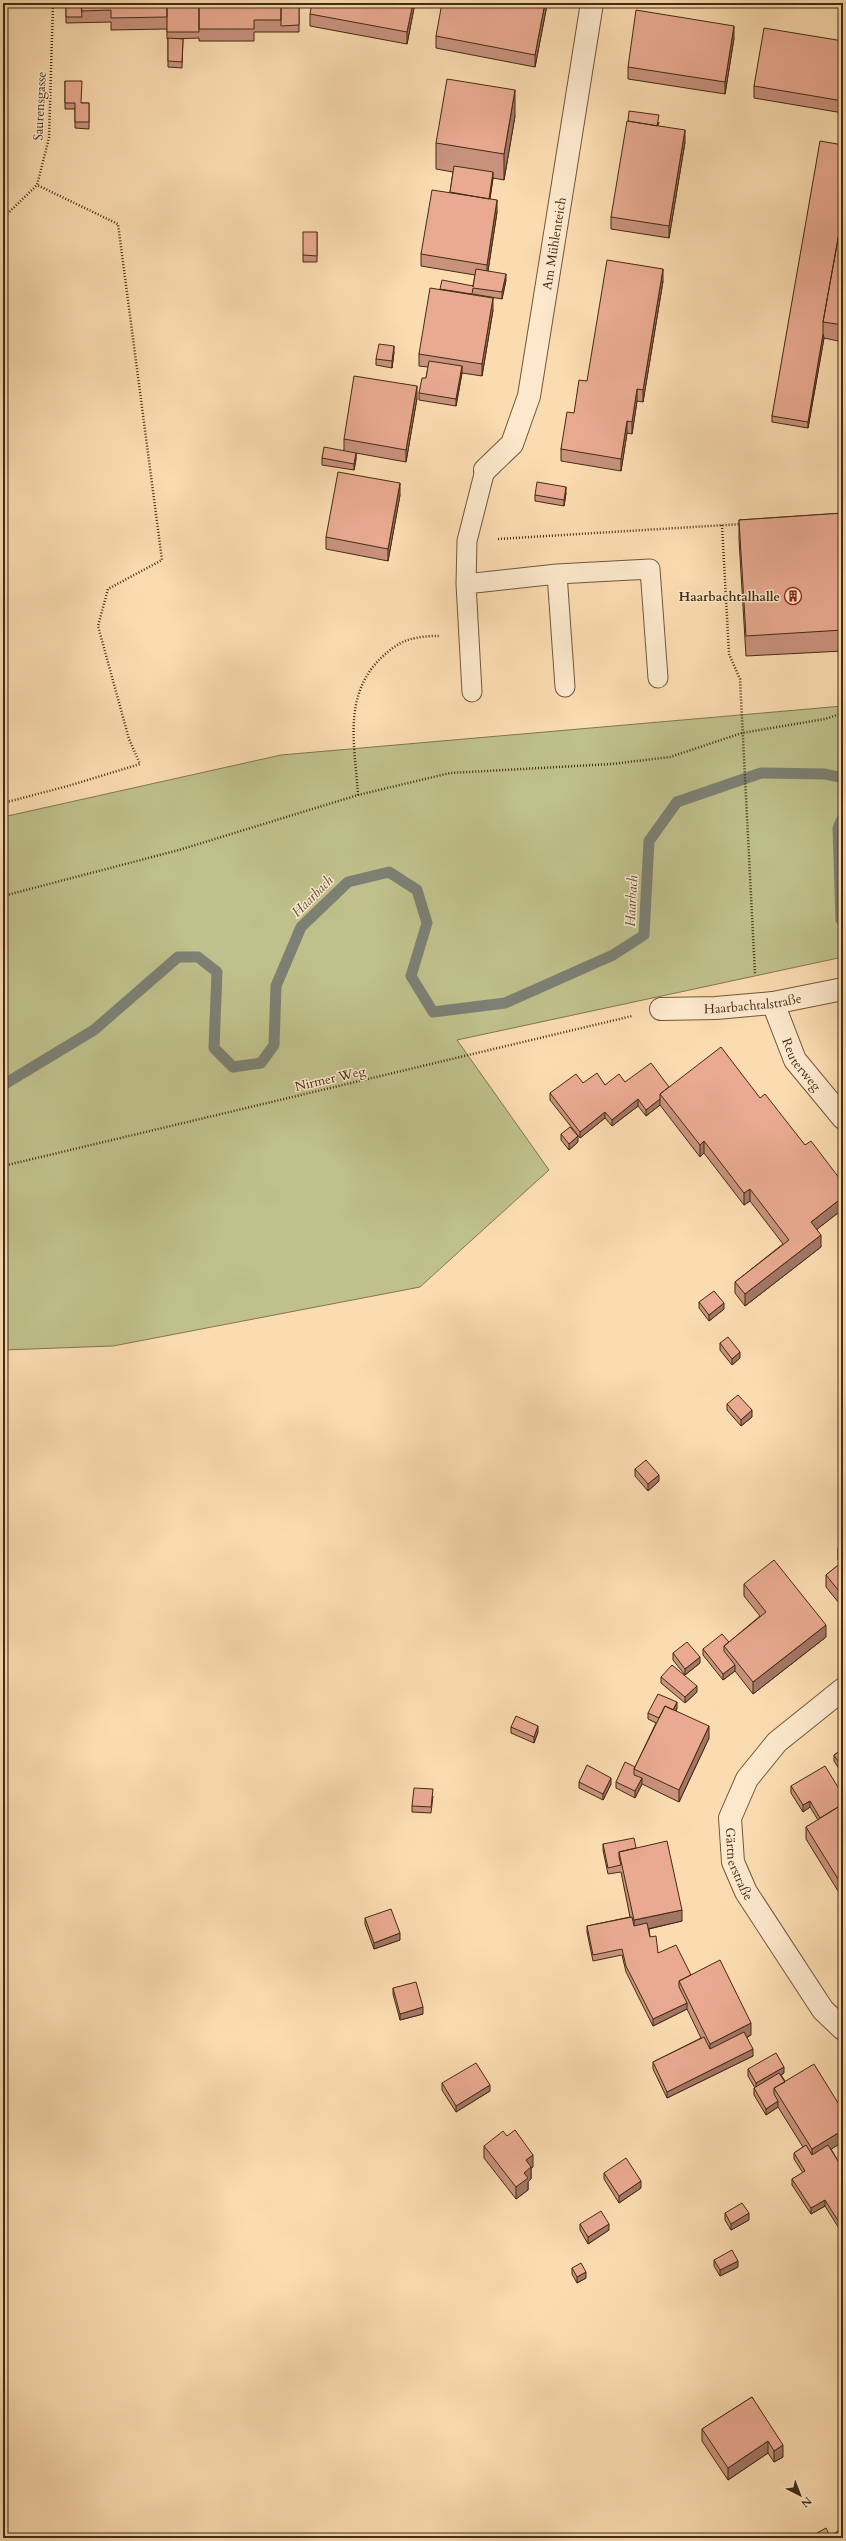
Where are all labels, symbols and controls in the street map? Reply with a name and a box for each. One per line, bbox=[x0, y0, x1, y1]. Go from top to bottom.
street label: Saurensgasse bbox=[29, 71, 51, 141]
street label: Am Mühlenteich bbox=[538, 196, 571, 291]
building icon: Haarbachtalhalle bbox=[783, 586, 803, 606]
place label: Haarbachtalhalle bbox=[679, 588, 780, 606]
water label: Haarbach bbox=[287, 871, 338, 921]
water label: Haarbach bbox=[621, 874, 642, 927]
street label: Haarbachtalstraße bbox=[704, 989, 803, 1018]
street label: Reuterweg bbox=[777, 1035, 825, 1096]
street label: Nirmer Weg bbox=[293, 1062, 368, 1096]
street label: Gärtnerstraße bbox=[721, 1827, 757, 1904]
north arrow bbox=[780, 2475, 820, 2515]
text: N bbox=[797, 2493, 815, 2511]

